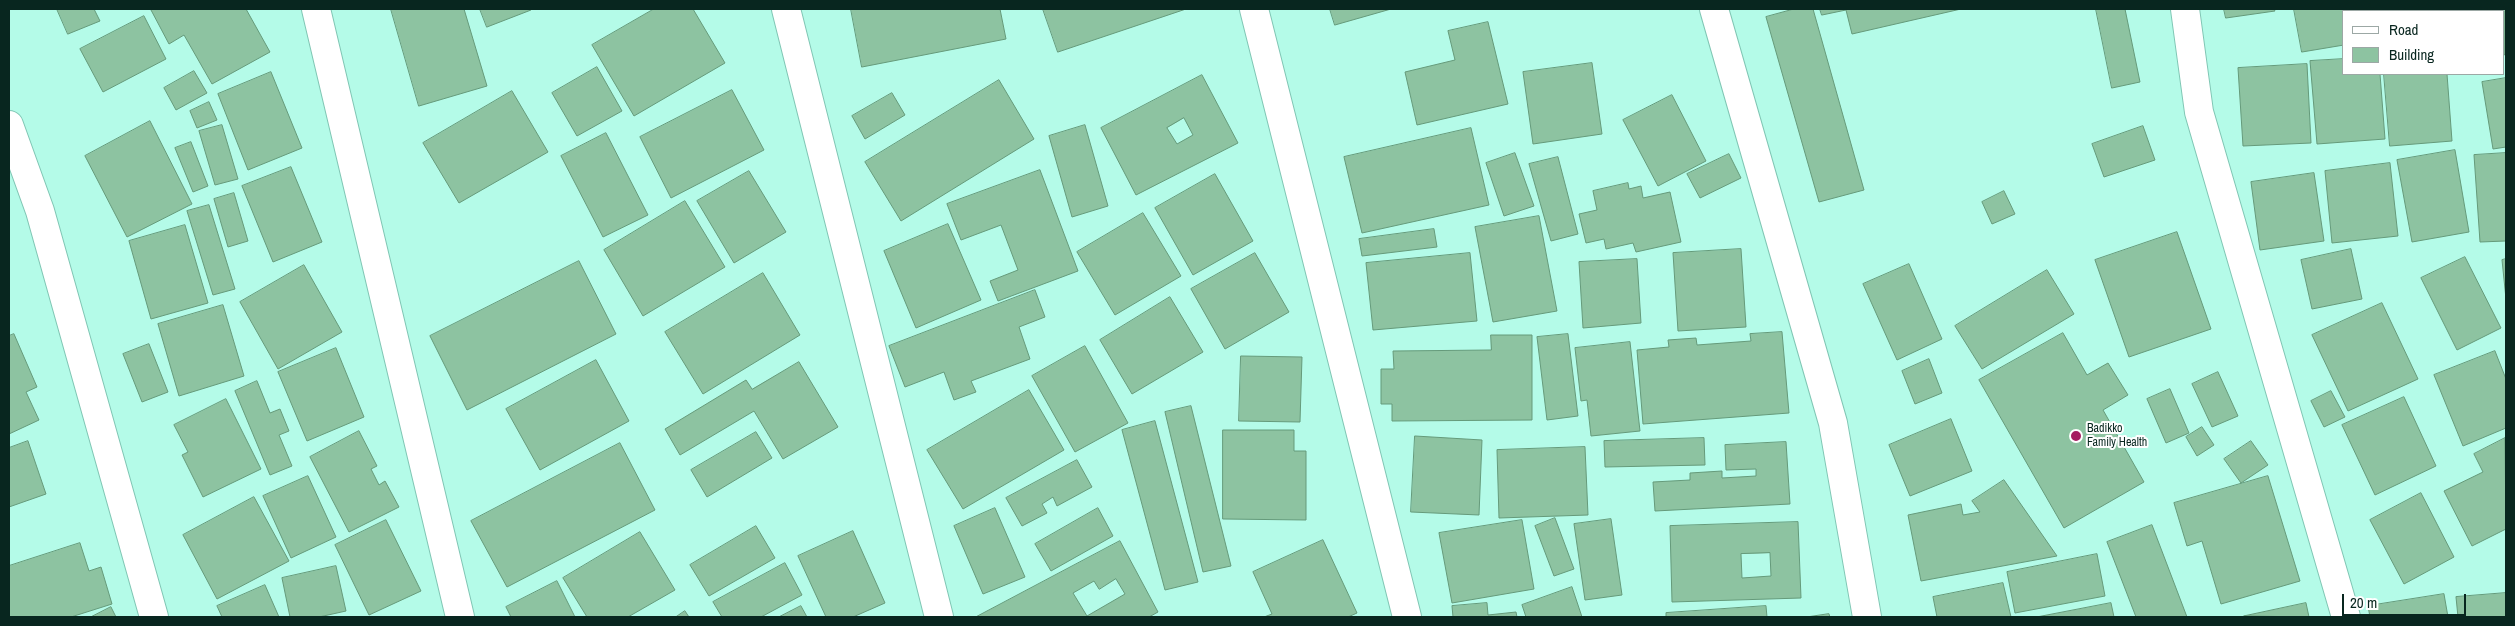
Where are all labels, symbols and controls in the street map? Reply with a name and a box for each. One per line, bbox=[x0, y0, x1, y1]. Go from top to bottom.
legend bbox=[2342, 10, 2505, 75]
text: Road bbox=[2389, 19, 2418, 40]
text: Building bbox=[2389, 44, 2434, 65]
place label: Badikko Family Health bbox=[2087, 422, 2147, 450]
marker: Badikko Family Health bbox=[2069, 429, 2083, 443]
scale bar bbox=[2345, 584, 2469, 616]
text: 20 m bbox=[2350, 592, 2377, 613]

